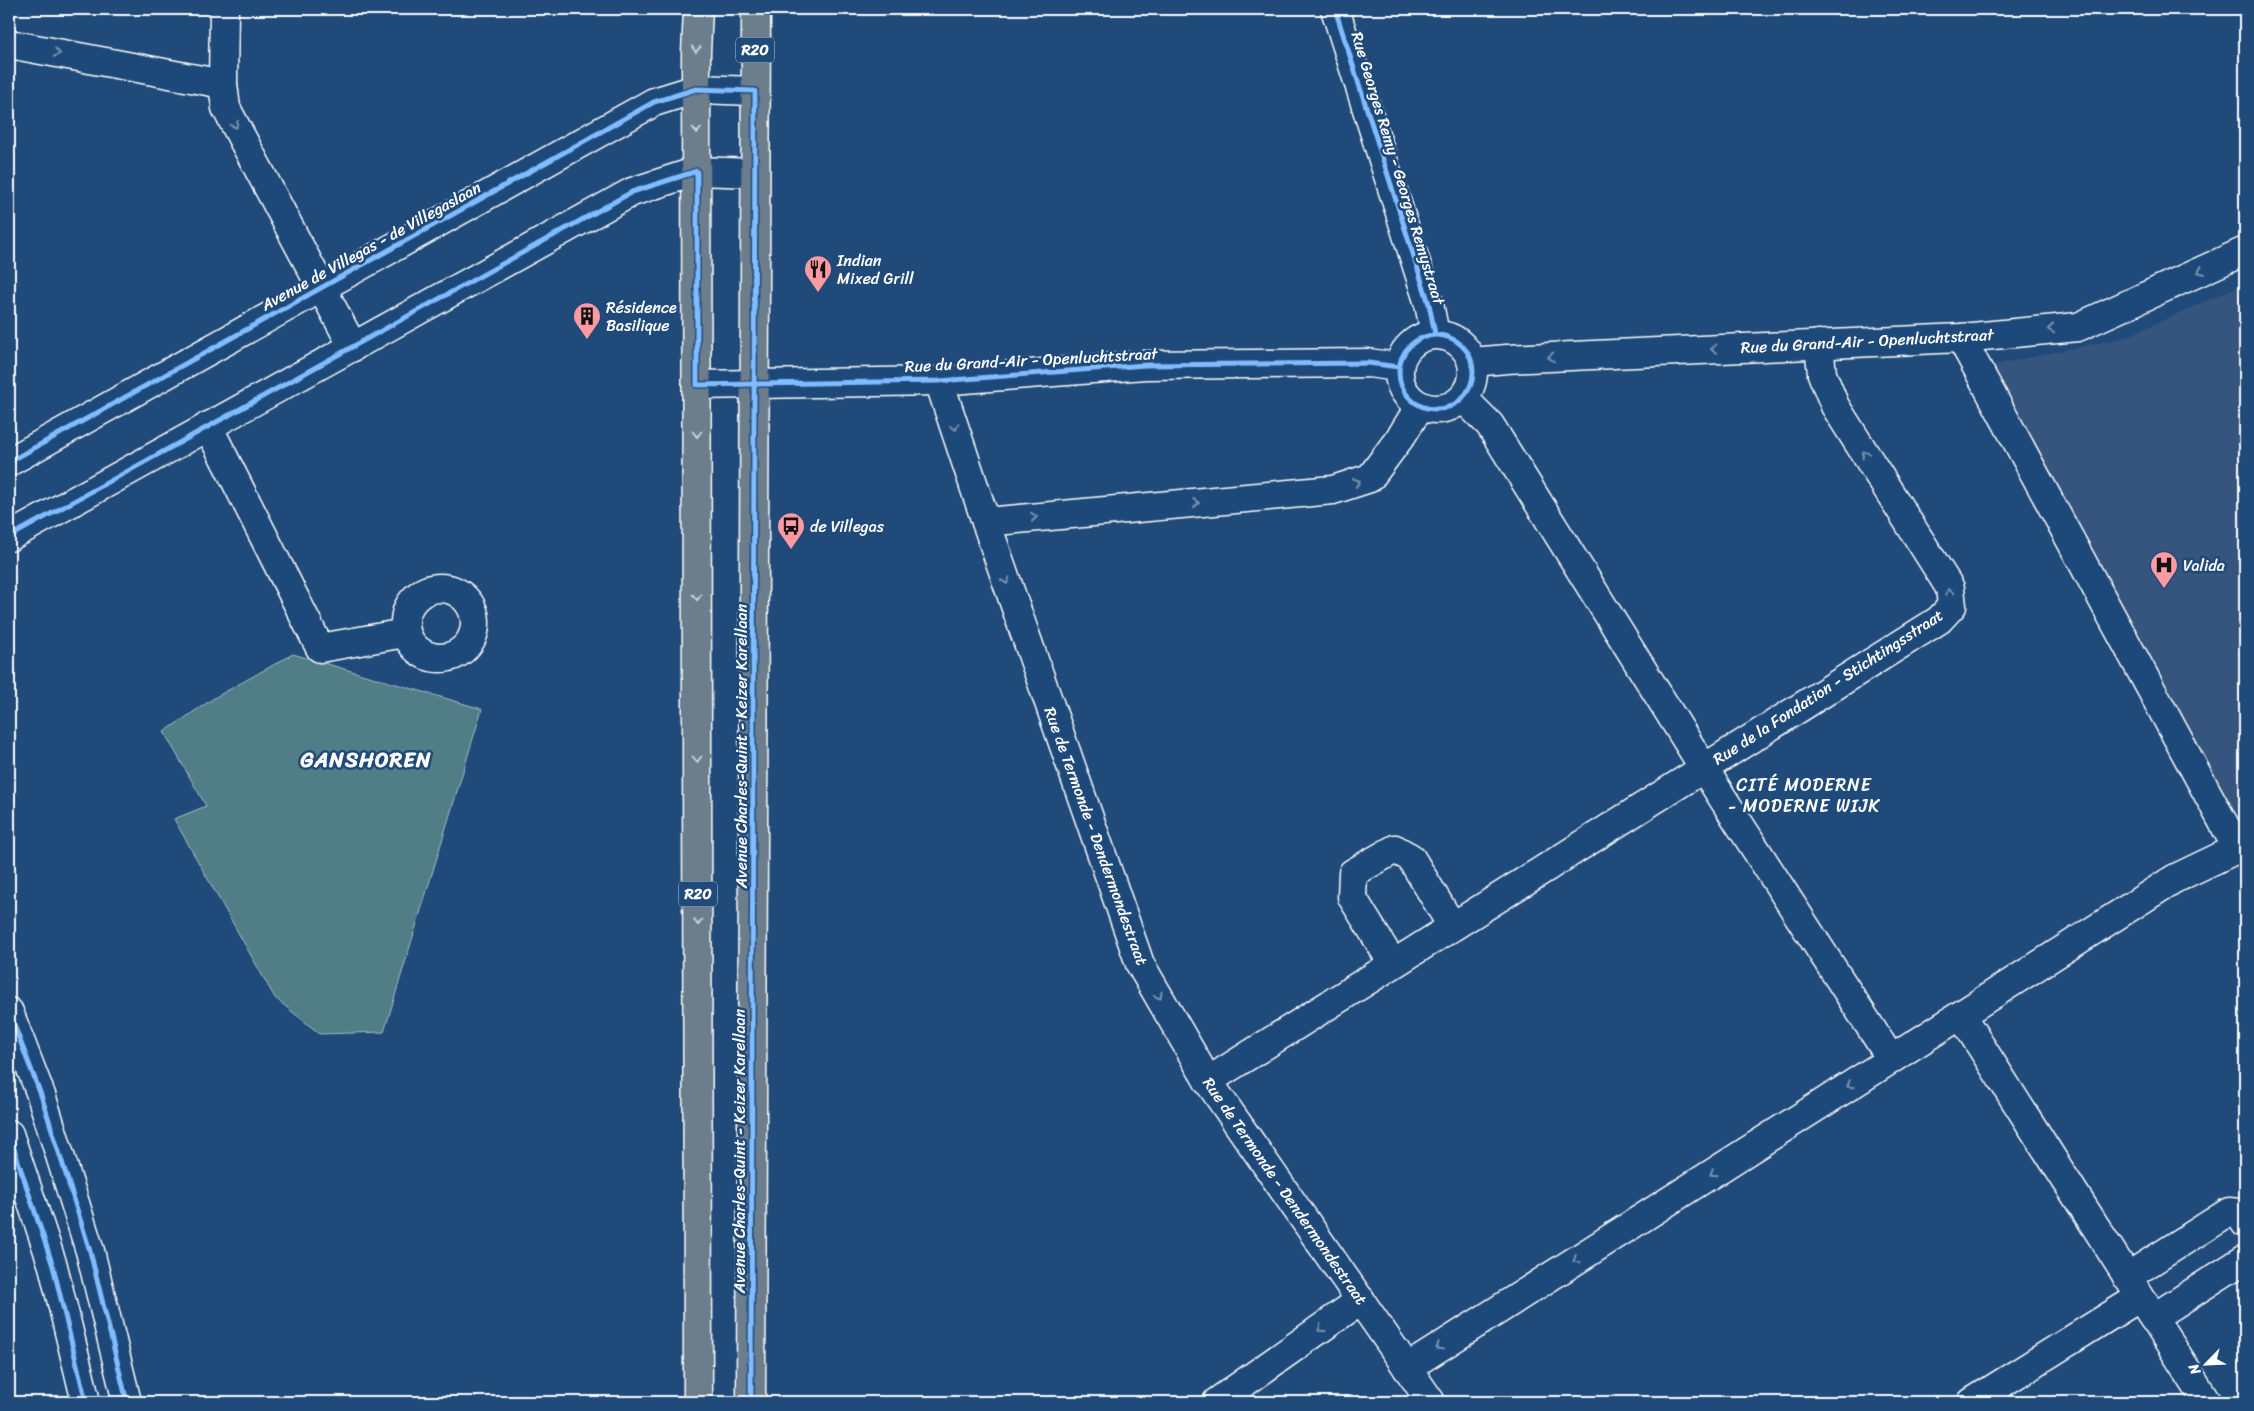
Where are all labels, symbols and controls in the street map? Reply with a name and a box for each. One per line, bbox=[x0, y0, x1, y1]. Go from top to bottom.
street label: Rue Georges Remy - Georges Remystraat bbox=[1343, 28, 1454, 309]
road number: R20 bbox=[736, 38, 774, 62]
one-way arrow bbox=[691, 45, 702, 53]
one-way arrow bbox=[52, 47, 61, 57]
one-way arrow bbox=[229, 120, 239, 129]
one-way arrow bbox=[692, 126, 702, 134]
street label: Avenue de Villegas - de Villegaslaan bbox=[255, 173, 487, 319]
place label: Indian Mixed Grill bbox=[836, 246, 914, 293]
restaurant icon: Indian Mixed Grill bbox=[803, 254, 833, 293]
one-way arrow bbox=[2197, 264, 2206, 275]
place label: Résidence Basilique bbox=[606, 293, 677, 340]
building icon: Résidence Basilique bbox=[572, 301, 602, 340]
street label: Rue du Grand-Air - Openluchtstraat bbox=[1740, 320, 1995, 362]
one-way arrow bbox=[2046, 324, 2054, 335]
street label: Rue du Grand-Air - Openluchtstraat bbox=[904, 339, 1159, 381]
one-way arrow bbox=[1710, 344, 1718, 355]
one-way arrow bbox=[1547, 351, 1555, 362]
one-way arrow bbox=[949, 422, 959, 431]
one-way arrow bbox=[692, 430, 702, 438]
one-way arrow bbox=[1862, 450, 1871, 460]
one-way arrow bbox=[1352, 478, 1361, 488]
one-way arrow bbox=[1192, 497, 1200, 508]
bus stop icon: de Villegas bbox=[776, 511, 806, 550]
place label: de Villegas bbox=[810, 512, 885, 541]
one-way arrow bbox=[1031, 512, 1039, 523]
hospital icon: Valida bbox=[2149, 550, 2179, 589]
place label: Valida bbox=[2183, 551, 2225, 580]
one-way arrow bbox=[1001, 576, 1011, 585]
one-way arrow bbox=[1945, 588, 1955, 596]
one-way arrow bbox=[692, 593, 702, 601]
street label: Rue de la Fondation - Stichtingsstraat bbox=[1707, 601, 1949, 773]
street label: Avenue Charles-Quint - Keizer Karellaan bbox=[727, 603, 756, 889]
street label: Rue de Termonde - Dendermondestraat bbox=[1036, 703, 1156, 969]
district label: GANSHOREN bbox=[299, 741, 432, 779]
one-way arrow bbox=[692, 756, 702, 763]
district label: CITÉ MODERNE - MODERNE WIJK bbox=[1728, 769, 1880, 822]
road number: R20 bbox=[679, 882, 717, 906]
one-way arrow bbox=[693, 918, 703, 926]
one-way arrow bbox=[1152, 990, 1162, 999]
street label: Avenue Charles-Quint - Keizer Karellaan bbox=[725, 1008, 754, 1294]
street label: Rue de Termonde - Dendermondestraat bbox=[1195, 1071, 1375, 1311]
one-way arrow bbox=[1847, 1079, 1856, 1089]
one-way arrow bbox=[1710, 1166, 1719, 1176]
one-way arrow bbox=[1573, 1254, 1582, 1263]
one-way arrow bbox=[1318, 1323, 1327, 1332]
north arrow bbox=[2182, 1338, 2232, 1388]
one-way arrow bbox=[1436, 1341, 1445, 1351]
text: N bbox=[2181, 1359, 2208, 1380]

